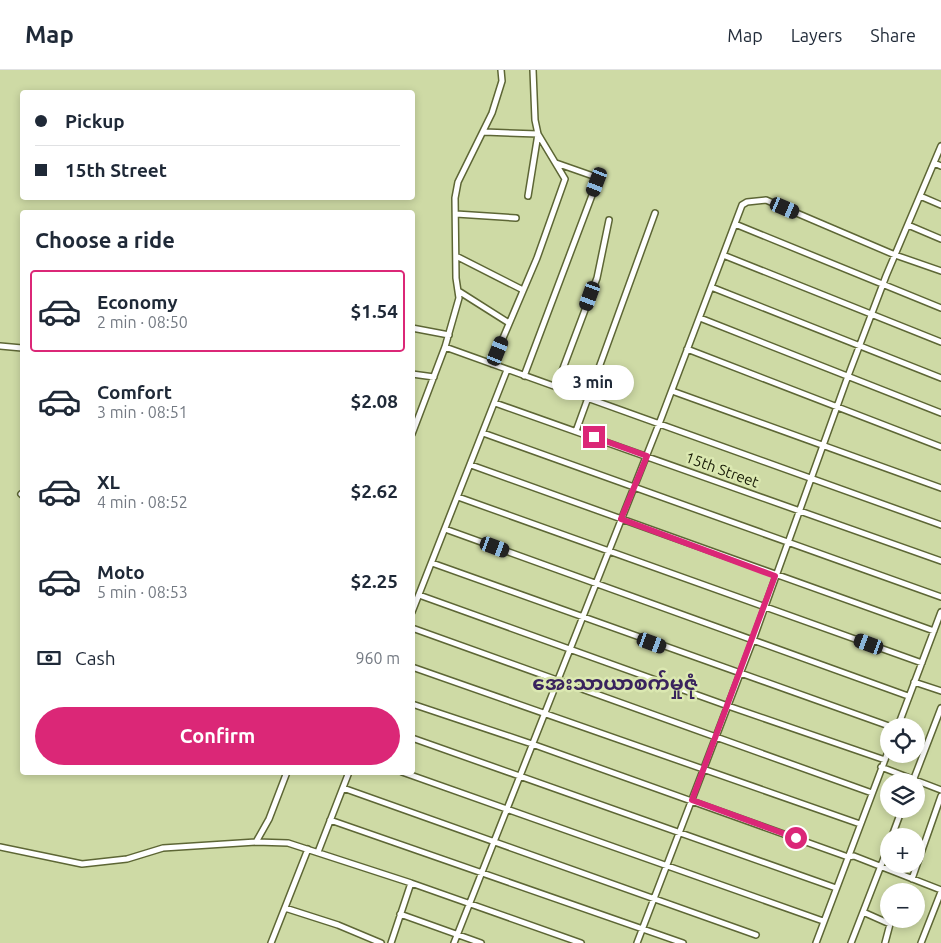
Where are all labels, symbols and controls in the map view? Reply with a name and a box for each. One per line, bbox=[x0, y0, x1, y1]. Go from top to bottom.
text: Map bbox=[25, 21, 74, 48]
text: Map bbox=[727, 25, 763, 45]
text: Layers bbox=[791, 25, 842, 45]
text: Share bbox=[870, 25, 916, 45]
text: Pickup bbox=[65, 110, 125, 132]
text: 15th Street bbox=[65, 159, 167, 181]
car bbox=[584, 165, 609, 199]
car bbox=[768, 195, 801, 221]
text: Choose a ride bbox=[35, 227, 175, 252]
car bbox=[577, 279, 602, 313]
icon: car bbox=[37, 289, 82, 334]
text: Economy bbox=[97, 291, 178, 313]
text: $1.54 bbox=[350, 300, 398, 322]
text: 2 min · 08:50 bbox=[97, 313, 188, 331]
car bbox=[485, 334, 510, 368]
callout: 3 min bbox=[553, 364, 635, 400]
text: 3 min bbox=[573, 373, 613, 391]
icon: car bbox=[37, 379, 82, 424]
text: Comfort bbox=[97, 381, 172, 403]
text: $2.08 bbox=[350, 390, 398, 412]
text: 3 min · 08:51 bbox=[97, 403, 188, 421]
route end bbox=[583, 426, 605, 448]
street label: 15th Street bbox=[683, 448, 761, 491]
icon: car bbox=[37, 469, 82, 514]
text: XL bbox=[97, 471, 120, 493]
text: $2.62 bbox=[350, 480, 398, 502]
text: 4 min · 08:52 bbox=[97, 493, 188, 511]
car bbox=[478, 535, 511, 559]
icon: car bbox=[37, 559, 82, 604]
text: Moto bbox=[97, 561, 145, 583]
text: $2.25 bbox=[350, 570, 398, 592]
text: 5 min · 08:53 bbox=[97, 583, 188, 601]
car bbox=[635, 631, 668, 655]
car bbox=[852, 632, 885, 656]
icon: cash bbox=[35, 644, 63, 672]
text: Cash bbox=[75, 647, 116, 669]
text: 960 m bbox=[355, 649, 400, 667]
district label: အေးသာယာစက်မှုဇုံ bbox=[532, 670, 698, 699]
button: Confirm bbox=[35, 707, 400, 765]
map controls bbox=[880, 718, 925, 928]
button: locate bbox=[880, 718, 925, 763]
button: layers bbox=[880, 773, 925, 818]
route start bbox=[785, 827, 807, 849]
button: + bbox=[880, 828, 925, 873]
button: − bbox=[880, 883, 925, 928]

